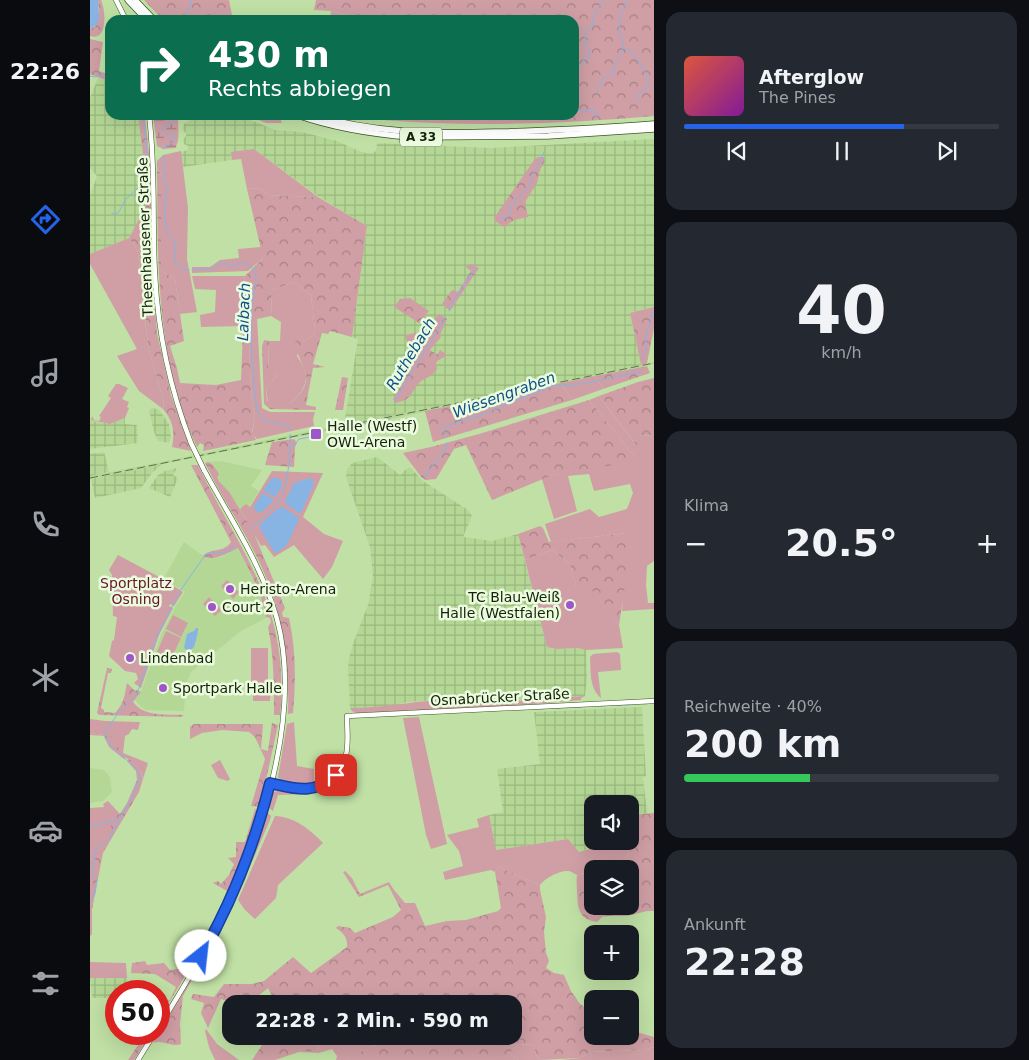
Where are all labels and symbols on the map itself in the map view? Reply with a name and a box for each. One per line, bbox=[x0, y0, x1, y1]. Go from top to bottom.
road number: A 33 bbox=[400, 128, 442, 146]
street label: Theenhausener Straße bbox=[134, 157, 156, 318]
water label: Laibach bbox=[234, 283, 254, 341]
water label: Ruthebach bbox=[382, 315, 440, 393]
water label: Wiesengraben bbox=[450, 368, 558, 422]
place label: Halle (Westf) OWL-Arena bbox=[327, 418, 417, 450]
marker: Halle (Westf) OWL-Arena bbox=[309, 427, 323, 441]
park label: Sportplatz Osning bbox=[100, 575, 172, 607]
place label: Heristo-Arena bbox=[240, 581, 336, 597]
marker: Heristo-Arena bbox=[224, 583, 236, 595]
place label: TC Blau-Weiß Halle (Westfalen) bbox=[440, 589, 560, 621]
place label: Court 2 bbox=[222, 599, 274, 615]
marker: TC Blau-Weiß Halle (Westfalen) bbox=[564, 599, 576, 611]
marker: Court 2 bbox=[206, 601, 218, 613]
place label: Lindenbad bbox=[140, 650, 213, 666]
marker: Lindenbad bbox=[124, 652, 136, 664]
place label: Sportpark Halle bbox=[173, 680, 282, 696]
marker: Sportpark Halle bbox=[157, 682, 169, 694]
street label: Osnabrücker Straße bbox=[430, 685, 570, 709]
pin bbox=[315, 754, 357, 796]
position arrow bbox=[174, 929, 226, 981]
speed limit sign: 50 bbox=[105, 980, 170, 1045]

